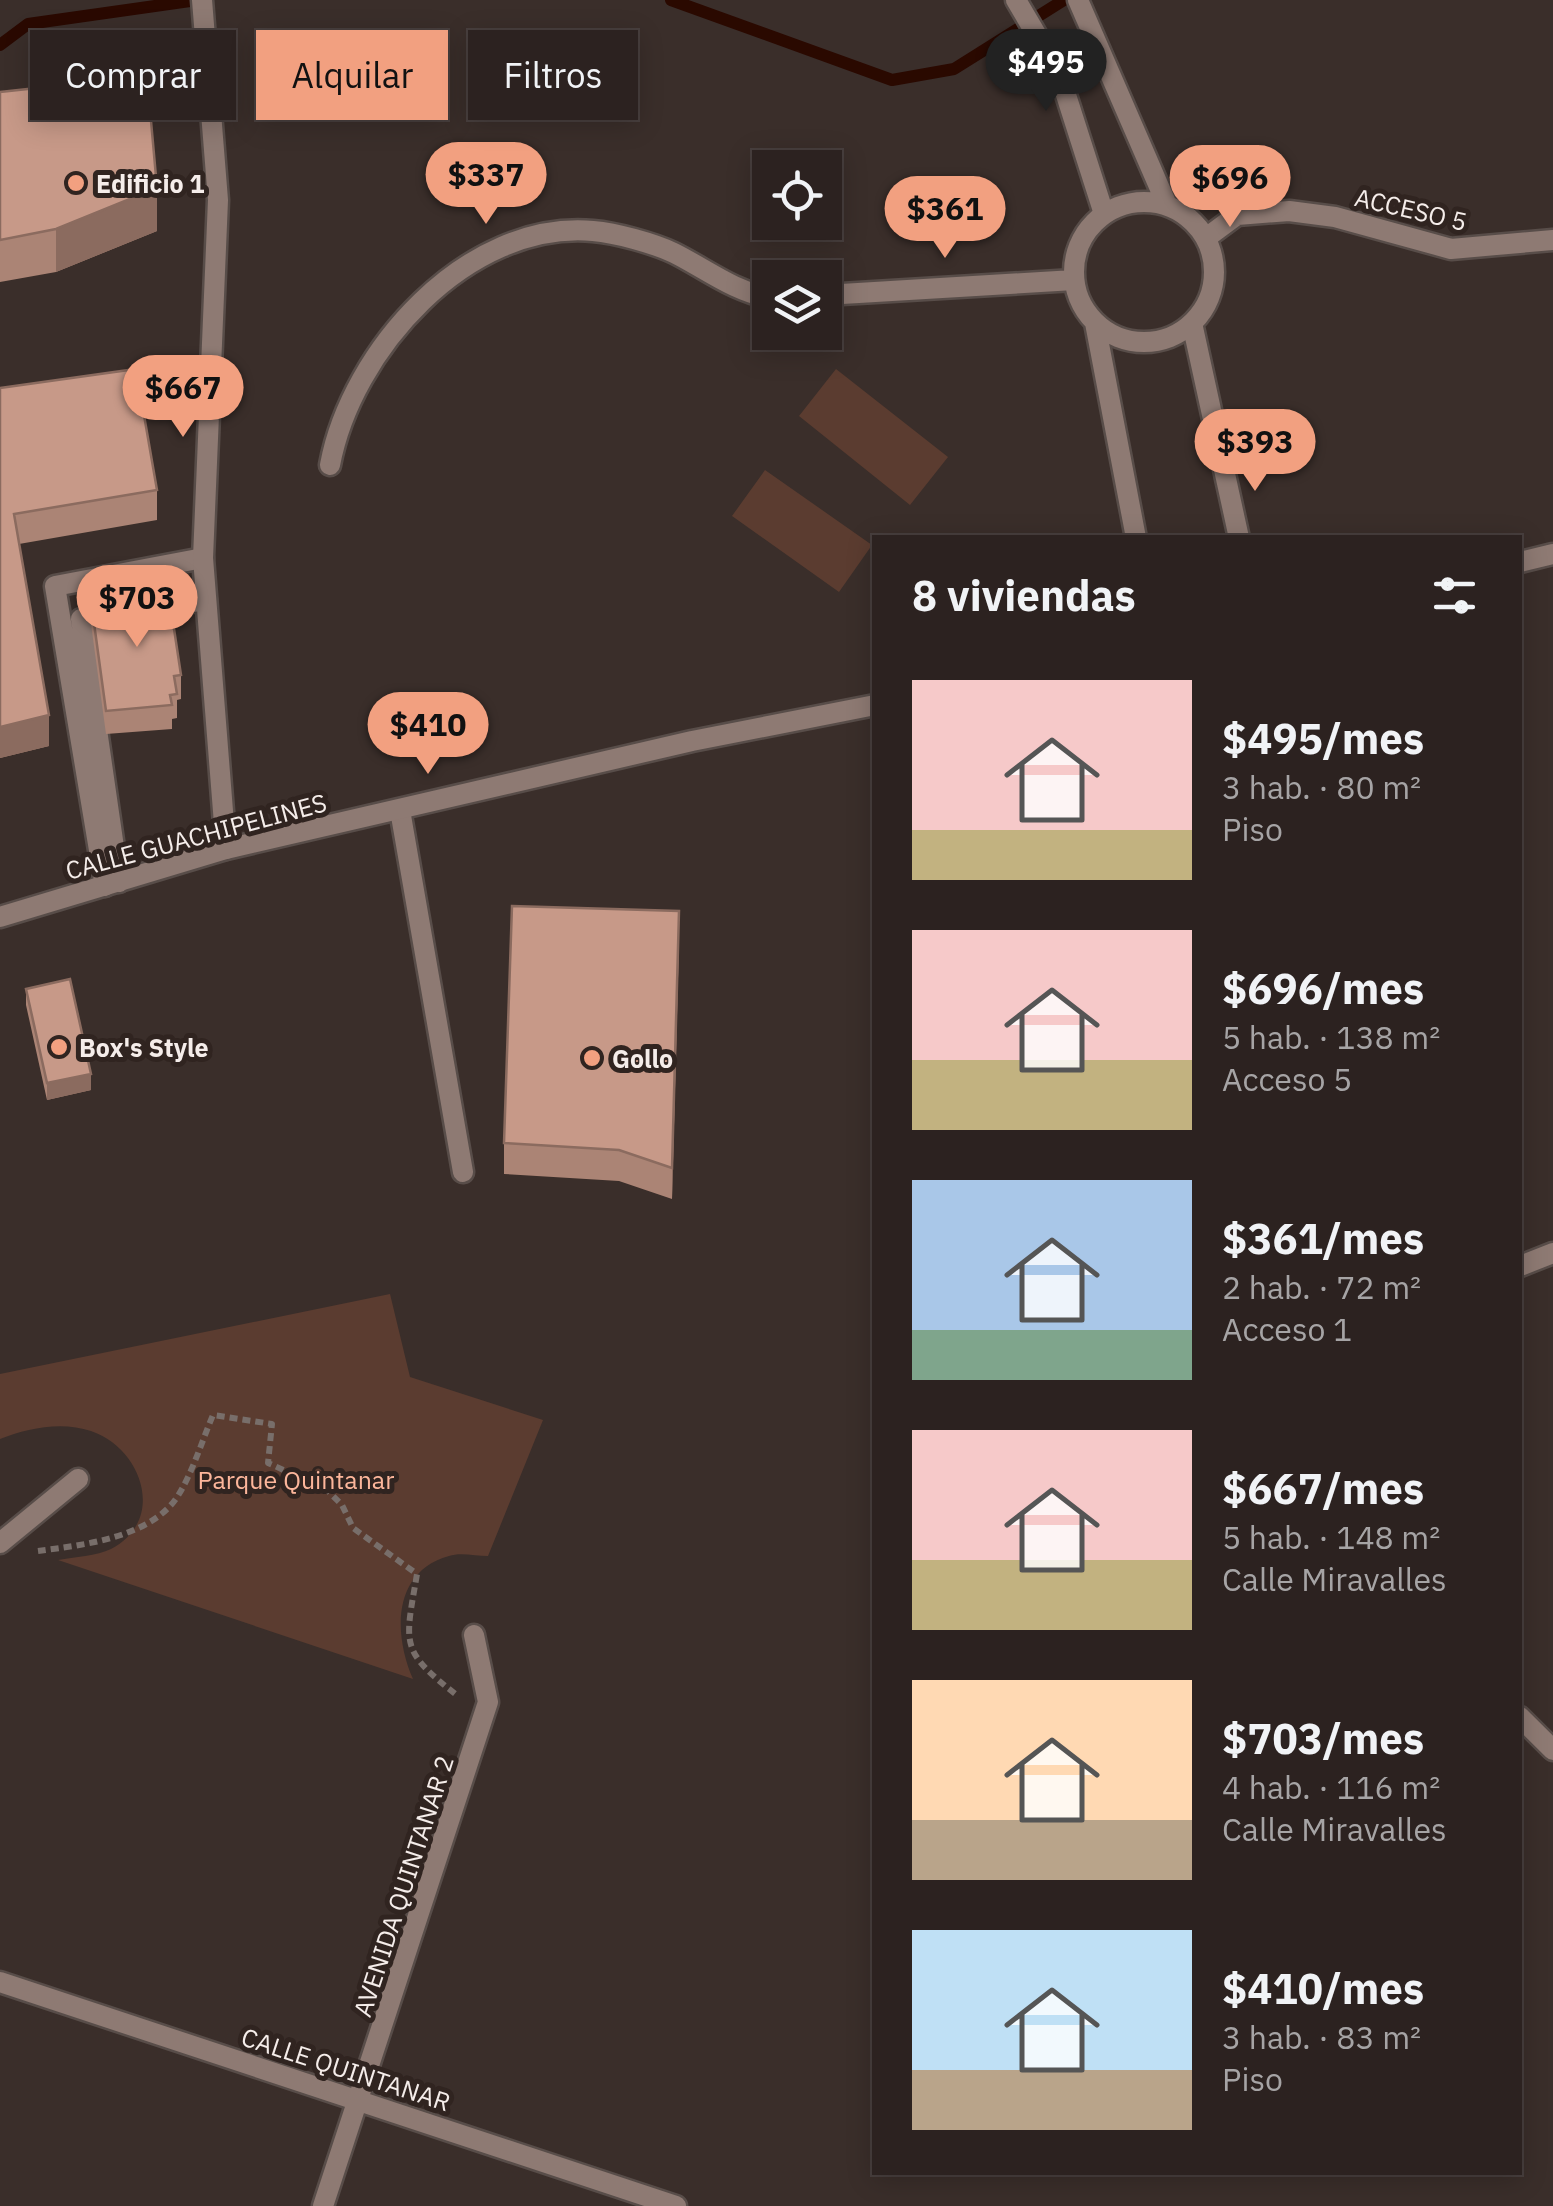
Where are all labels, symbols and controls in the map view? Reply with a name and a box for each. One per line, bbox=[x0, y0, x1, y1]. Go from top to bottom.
pin: $495 bbox=[987, 29, 1105, 114]
chip: Comprar bbox=[30, 30, 236, 120]
chip: Alquilar bbox=[256, 30, 448, 120]
chip: Filtros bbox=[468, 30, 638, 120]
text: $495 bbox=[1008, 40, 1084, 82]
pin: $337 bbox=[427, 142, 545, 227]
pin: $696 bbox=[1171, 145, 1289, 230]
map controls bbox=[752, 150, 842, 350]
button: locate bbox=[752, 150, 842, 240]
text: $337 bbox=[448, 153, 524, 195]
text: $696 bbox=[1192, 156, 1268, 198]
place label: Edificio 1 bbox=[96, 167, 205, 200]
marker: Edificio 1 bbox=[65, 172, 87, 194]
pin: $361 bbox=[886, 176, 1004, 261]
street label: ACCESO 5 bbox=[1352, 180, 1470, 238]
text: $361 bbox=[907, 187, 983, 229]
button: layers bbox=[752, 260, 842, 350]
pin: $667 bbox=[124, 355, 242, 440]
text: $667 bbox=[145, 366, 221, 408]
pin: $393 bbox=[1196, 409, 1314, 494]
text: $393 bbox=[1217, 420, 1293, 462]
pin: $703 bbox=[78, 565, 196, 650]
text: 8 viviendas bbox=[912, 568, 1136, 623]
icon: filters bbox=[1427, 568, 1482, 623]
text: $703 bbox=[99, 576, 175, 618]
pin: $410 bbox=[369, 692, 487, 777]
text: $410 bbox=[390, 703, 466, 745]
text: $495/mes bbox=[1222, 711, 1424, 766]
icon: home bbox=[992, 720, 1112, 840]
text: 3 hab. · 80 m² bbox=[1222, 766, 1421, 808]
street label: CALLE GUACHIPELINES bbox=[62, 785, 330, 887]
text: Piso bbox=[1222, 808, 1283, 850]
text: $696/mes bbox=[1222, 961, 1424, 1016]
icon: home bbox=[992, 970, 1112, 1090]
text: 5 hab. · 138 m² bbox=[1222, 1016, 1440, 1058]
place label: Box's Style bbox=[79, 1031, 209, 1064]
marker: Box's Style bbox=[48, 1036, 70, 1058]
place label: Gollo bbox=[612, 1042, 673, 1075]
marker: Gollo bbox=[581, 1047, 603, 1069]
text: Acceso 5 bbox=[1222, 1058, 1352, 1100]
text: $361/mes bbox=[1222, 1211, 1424, 1266]
icon: home bbox=[992, 1220, 1112, 1340]
text: 2 hab. · 72 m² bbox=[1222, 1266, 1421, 1308]
text: Acceso 1 bbox=[1222, 1308, 1352, 1350]
text: $667/mes bbox=[1222, 1461, 1424, 1516]
park label: Parque Quintanar bbox=[198, 1463, 394, 1496]
icon: home bbox=[992, 1470, 1112, 1590]
text: 5 hab. · 148 m² bbox=[1222, 1516, 1440, 1558]
text: Calle Miravalles bbox=[1222, 1558, 1447, 1600]
text: $703/mes bbox=[1222, 1711, 1424, 1766]
icon: home bbox=[992, 1720, 1112, 1840]
street label: AVENIDA QUINTANAR 2 bbox=[345, 1751, 461, 2021]
text: 4 hab. · 116 m² bbox=[1222, 1766, 1440, 1808]
text: Calle Miravalles bbox=[1222, 1808, 1447, 1850]
text: $410/mes bbox=[1222, 1961, 1424, 2016]
icon: home bbox=[992, 1970, 1112, 2090]
text: 3 hab. · 83 m² bbox=[1222, 2016, 1421, 2058]
street label: CALLE QUINTANAR bbox=[237, 2020, 455, 2118]
text: Piso bbox=[1222, 2058, 1283, 2100]

